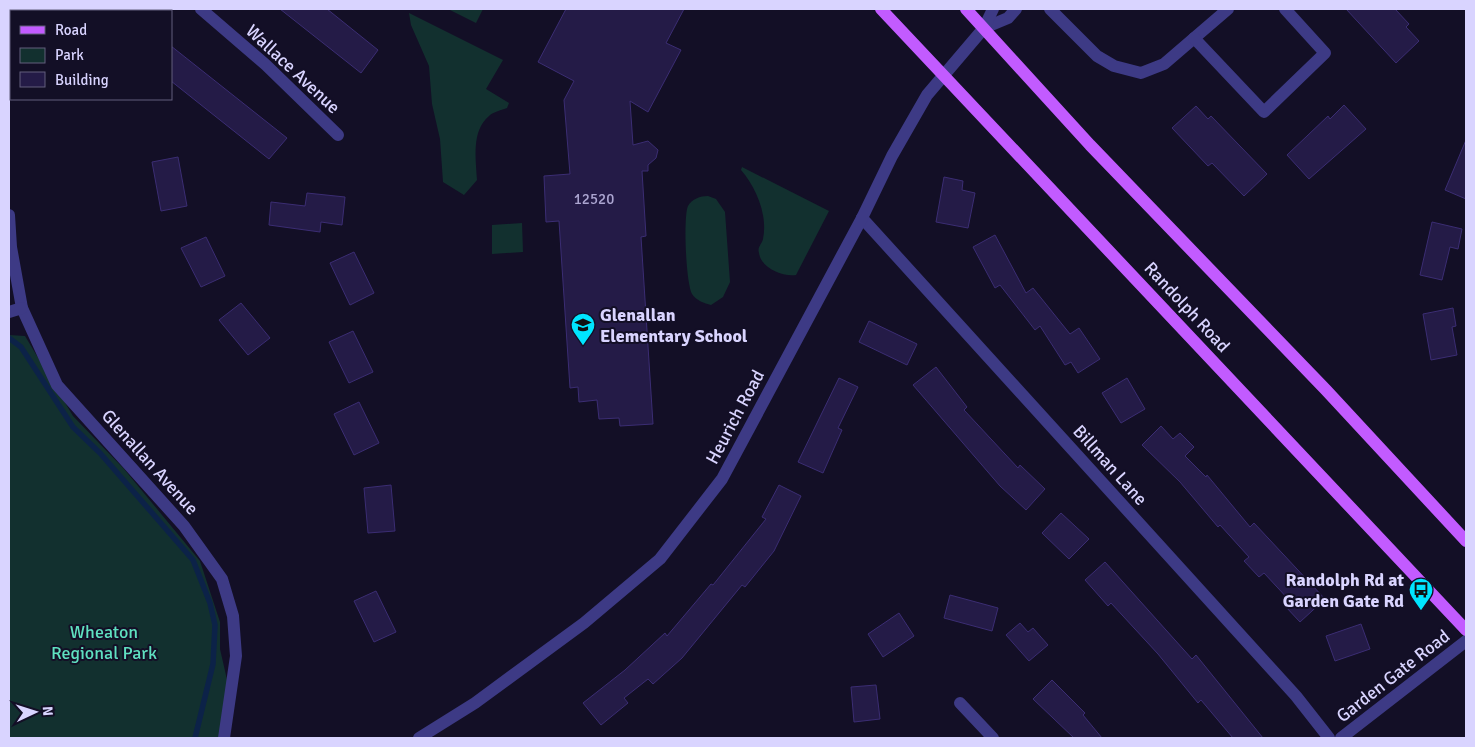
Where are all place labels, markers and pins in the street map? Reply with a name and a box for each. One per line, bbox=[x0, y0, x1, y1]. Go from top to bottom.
place label: Glenallan Elementary School bbox=[600, 304, 748, 347]
school or university icon: Glenallan Elementary School bbox=[570, 312, 596, 346]
place label: Randolph Rd at Garden Gate Rd bbox=[1283, 569, 1404, 612]
bus stop icon: Randolph Rd at Garden Gate Rd bbox=[1408, 577, 1434, 611]

